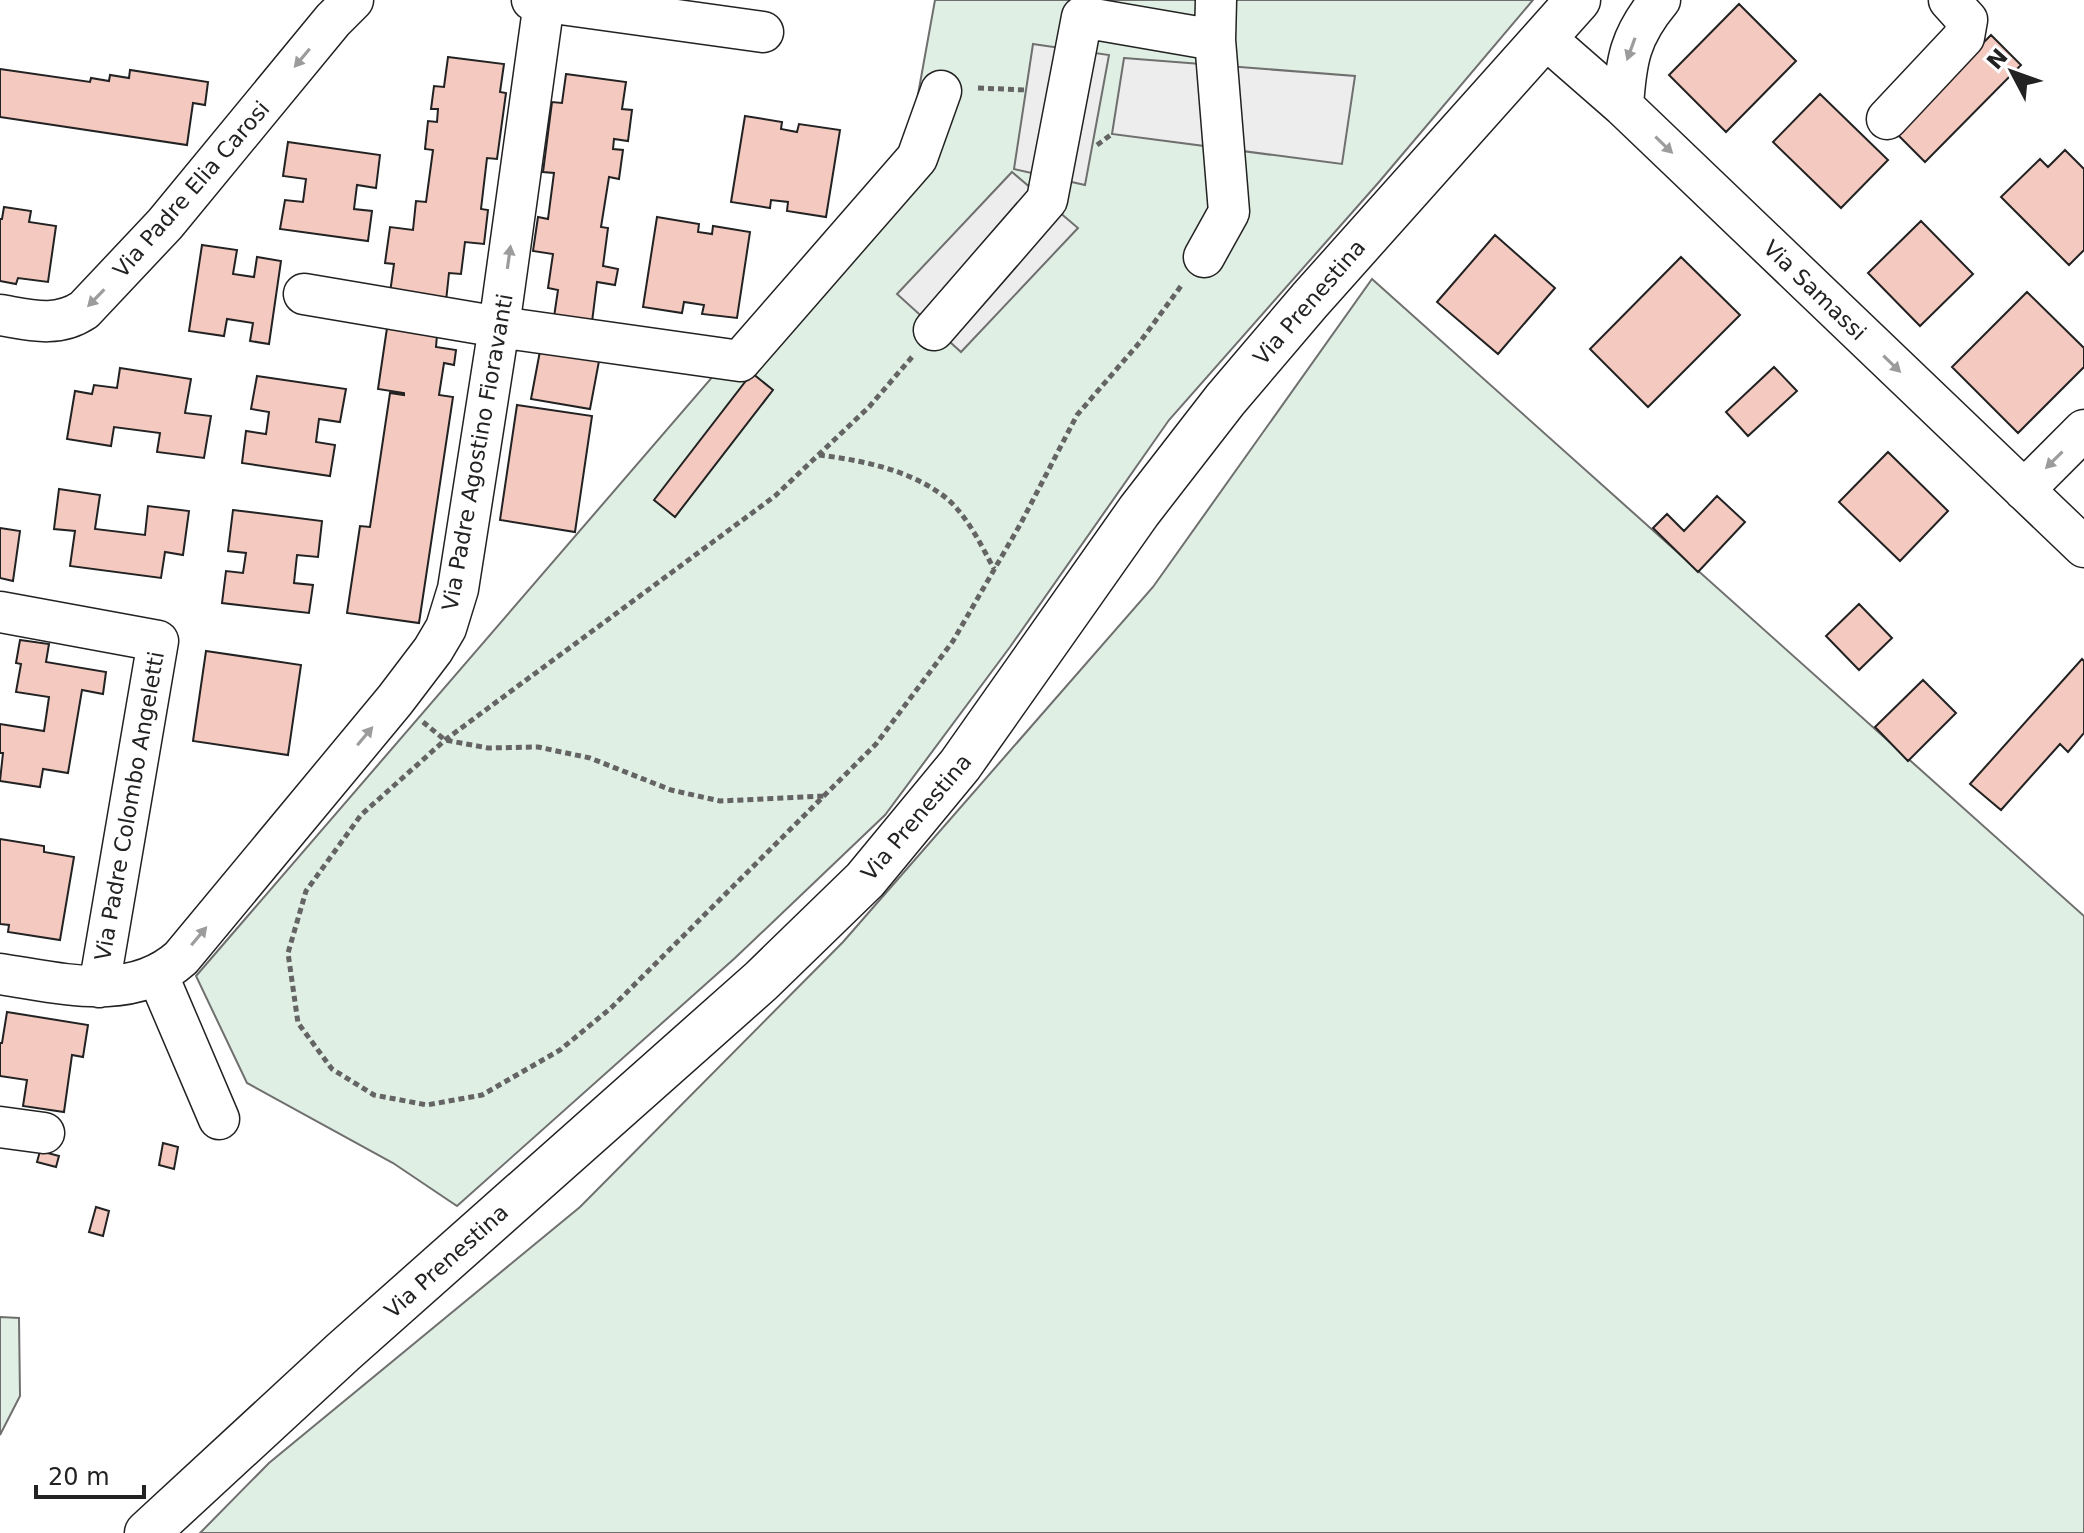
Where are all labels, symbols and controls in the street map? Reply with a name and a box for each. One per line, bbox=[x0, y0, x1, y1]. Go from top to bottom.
north arrow bbox=[1972, 32, 2052, 112]
one-way arrow bbox=[1624, 37, 1636, 61]
text: N bbox=[1982, 44, 2013, 74]
one-way arrow bbox=[294, 48, 311, 68]
street label: Via Padre Elia Carosi bbox=[108, 96, 275, 282]
one-way arrow bbox=[1654, 136, 1673, 154]
street label: Via Prenestina bbox=[1248, 235, 1370, 370]
street label: Via Samassi bbox=[1758, 235, 1871, 345]
one-way arrow bbox=[503, 244, 516, 269]
one-way arrow bbox=[87, 288, 106, 307]
street label: Via Padre Agostino Fioravanti bbox=[437, 292, 518, 613]
one-way arrow bbox=[1882, 354, 1901, 373]
one-way arrow bbox=[2045, 450, 2064, 469]
street label: Via Padre Colombo Angeletti bbox=[90, 649, 169, 963]
one-way arrow bbox=[356, 726, 373, 746]
street label: Via Prenestina bbox=[856, 749, 976, 886]
one-way arrow bbox=[190, 926, 207, 946]
street label: Via Prenestina bbox=[380, 1199, 513, 1323]
scale bar bbox=[36, 1449, 144, 1499]
text: 20 m bbox=[48, 1463, 110, 1491]

